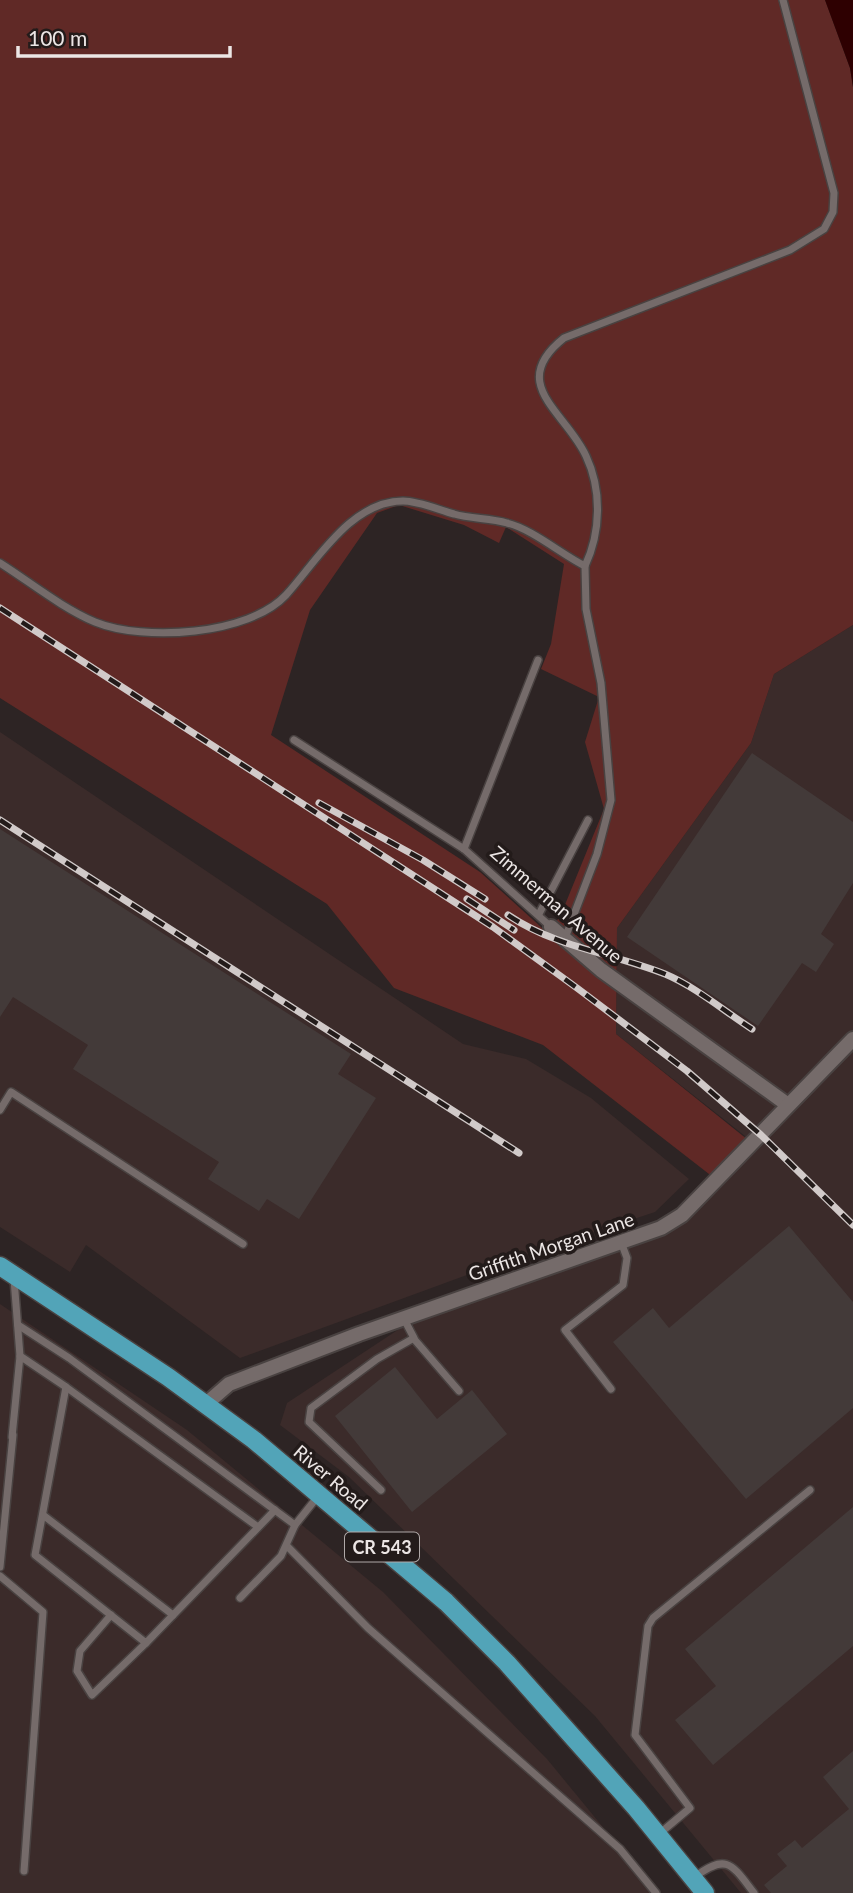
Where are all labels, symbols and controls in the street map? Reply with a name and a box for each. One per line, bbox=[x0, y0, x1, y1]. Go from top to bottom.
scale bar bbox=[18, 14, 229, 58]
text: 100 m bbox=[28, 25, 87, 50]
street label: Zimmerman Avenue bbox=[486, 841, 628, 967]
street label: Griffith Morgan Lane bbox=[465, 1207, 637, 1285]
street label: River Road bbox=[289, 1439, 373, 1515]
road number: CR 543 bbox=[345, 1532, 419, 1562]

